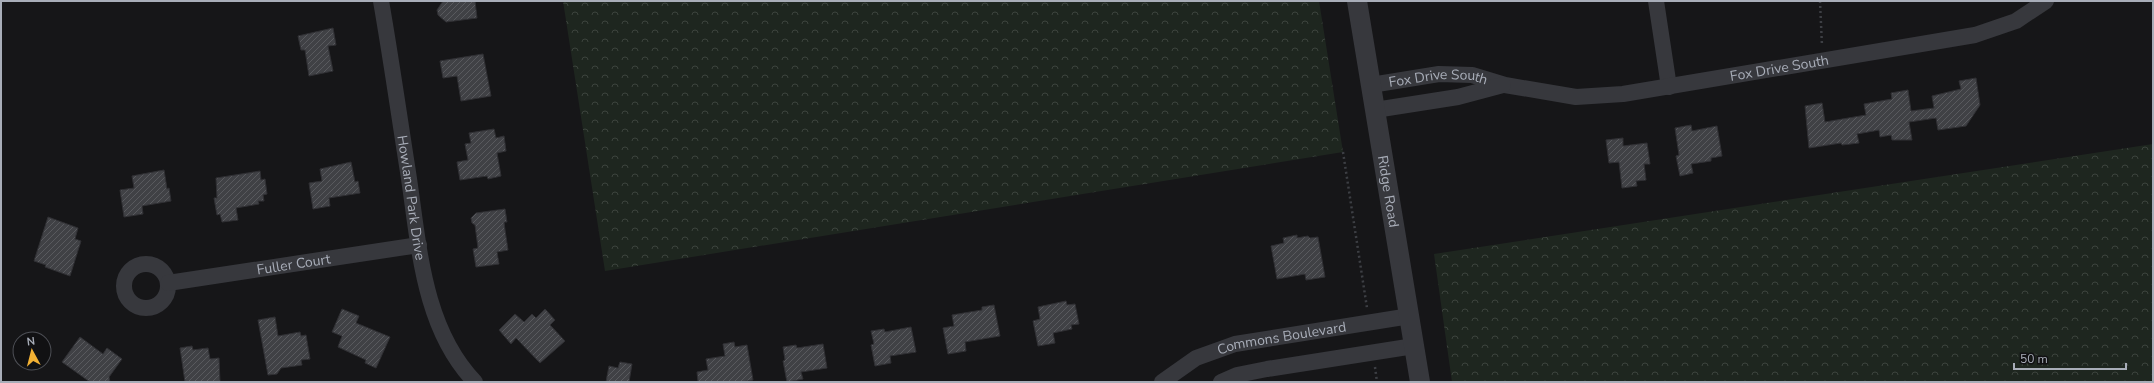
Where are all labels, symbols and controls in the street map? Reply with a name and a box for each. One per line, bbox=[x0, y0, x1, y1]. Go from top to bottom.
street label: Fox Drive South bbox=[1728, 50, 1830, 85]
street label: Fox Drive South bbox=[1387, 64, 1490, 92]
street label: Howland Park Drive bbox=[393, 134, 430, 262]
street label: Ridge Road bbox=[1373, 154, 1404, 229]
street label: Fuller Court bbox=[255, 249, 332, 279]
street label: Commons Boulevard bbox=[1214, 317, 1348, 359]
north arrow bbox=[12, 331, 52, 371]
text: N bbox=[26, 334, 36, 350]
scale bar bbox=[2014, 345, 2126, 371]
text: 50 m bbox=[2020, 351, 2048, 367]

